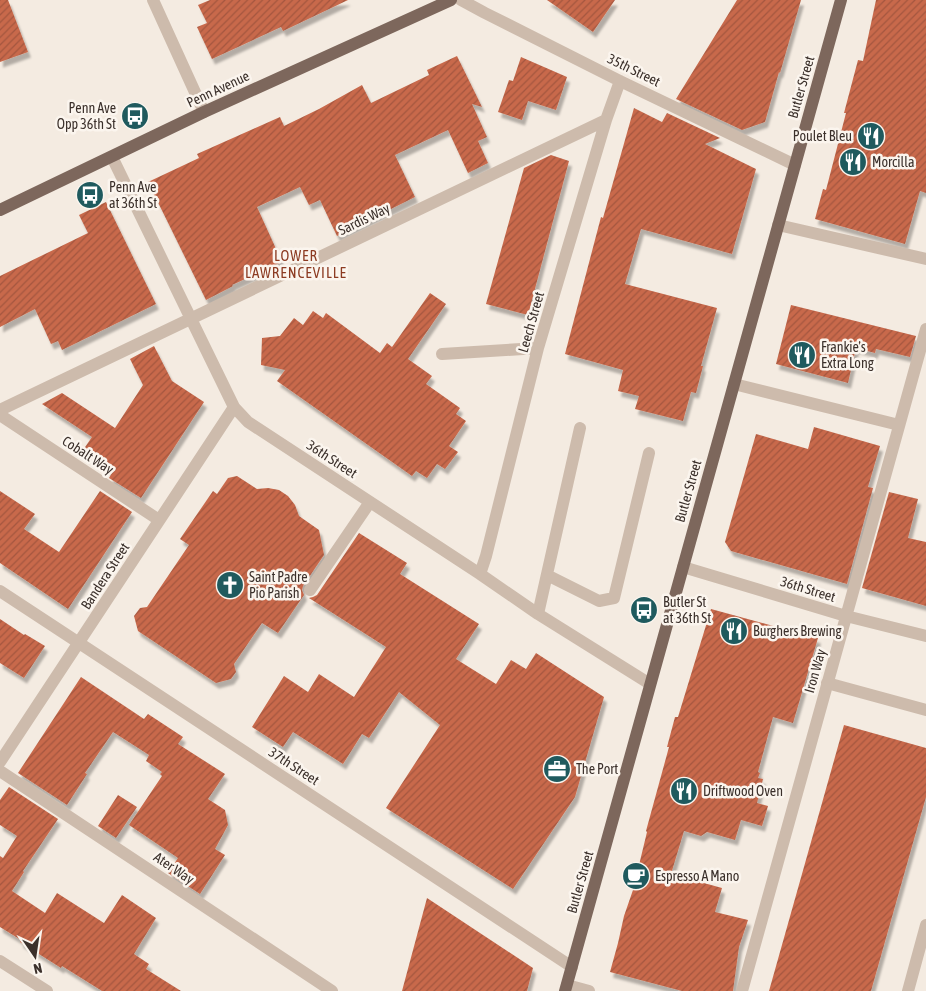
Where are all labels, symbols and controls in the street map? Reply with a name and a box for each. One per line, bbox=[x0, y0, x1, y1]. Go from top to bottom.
street label: 35th Street bbox=[605, 50, 663, 90]
street label: Butler Street bbox=[784, 54, 818, 120]
street label: Penn Avenue bbox=[184, 68, 252, 110]
place label: Penn Ave Opp 36th St bbox=[57, 100, 116, 132]
bus stop icon: Penn Ave Opp 36th St bbox=[120, 101, 150, 131]
restaurant icon: Poulet Bleu bbox=[856, 121, 886, 151]
place label: Poulet Bleu bbox=[793, 128, 852, 144]
restaurant icon: Morcilla bbox=[838, 147, 868, 177]
place label: Morcilla bbox=[872, 154, 914, 170]
place label: Penn Ave at 36th St bbox=[109, 179, 157, 211]
bus stop icon: Penn Ave at 36th St bbox=[75, 180, 105, 210]
street label: Sardis Way bbox=[336, 200, 393, 238]
district label: LOWER LAWRENCEVILLE bbox=[245, 247, 347, 281]
street label: Leech Street bbox=[515, 290, 547, 354]
place label: Frankie's Extra Long bbox=[821, 339, 874, 371]
restaurant icon: Frankie's Extra Long bbox=[787, 340, 817, 370]
street label: Cobalt Way bbox=[59, 433, 117, 478]
street label: 36th Street bbox=[304, 437, 360, 481]
street label: Butler Street bbox=[671, 458, 705, 524]
street label: Bandera Street bbox=[78, 540, 132, 612]
place label: Saint Padre Pio Parish bbox=[249, 569, 308, 601]
church icon: Saint Padre Pio Parish bbox=[215, 570, 245, 600]
street label: 36th Street bbox=[779, 573, 837, 605]
place label: Butler St at 36th St bbox=[663, 594, 711, 626]
bus stop icon: Butler St at 36th St bbox=[629, 595, 659, 625]
restaurant icon: Burghers Brewing bbox=[719, 616, 749, 646]
place label: Burghers Brewing bbox=[753, 623, 842, 639]
street label: Iron Way bbox=[801, 647, 829, 695]
street label: 37th Street bbox=[266, 744, 322, 788]
office icon: The Port bbox=[542, 754, 572, 784]
place label: The Port bbox=[576, 761, 618, 777]
restaurant icon: Driftwood Oven bbox=[669, 776, 699, 806]
place label: Driftwood Oven bbox=[703, 783, 783, 799]
street label: Ater Way bbox=[151, 849, 197, 887]
street label: Butler Street bbox=[563, 849, 597, 915]
cafe icon: Espresso A Mano bbox=[621, 861, 651, 891]
place label: Espresso A Mano bbox=[655, 868, 739, 884]
north arrow bbox=[10, 931, 60, 981]
text: N bbox=[32, 960, 44, 977]

